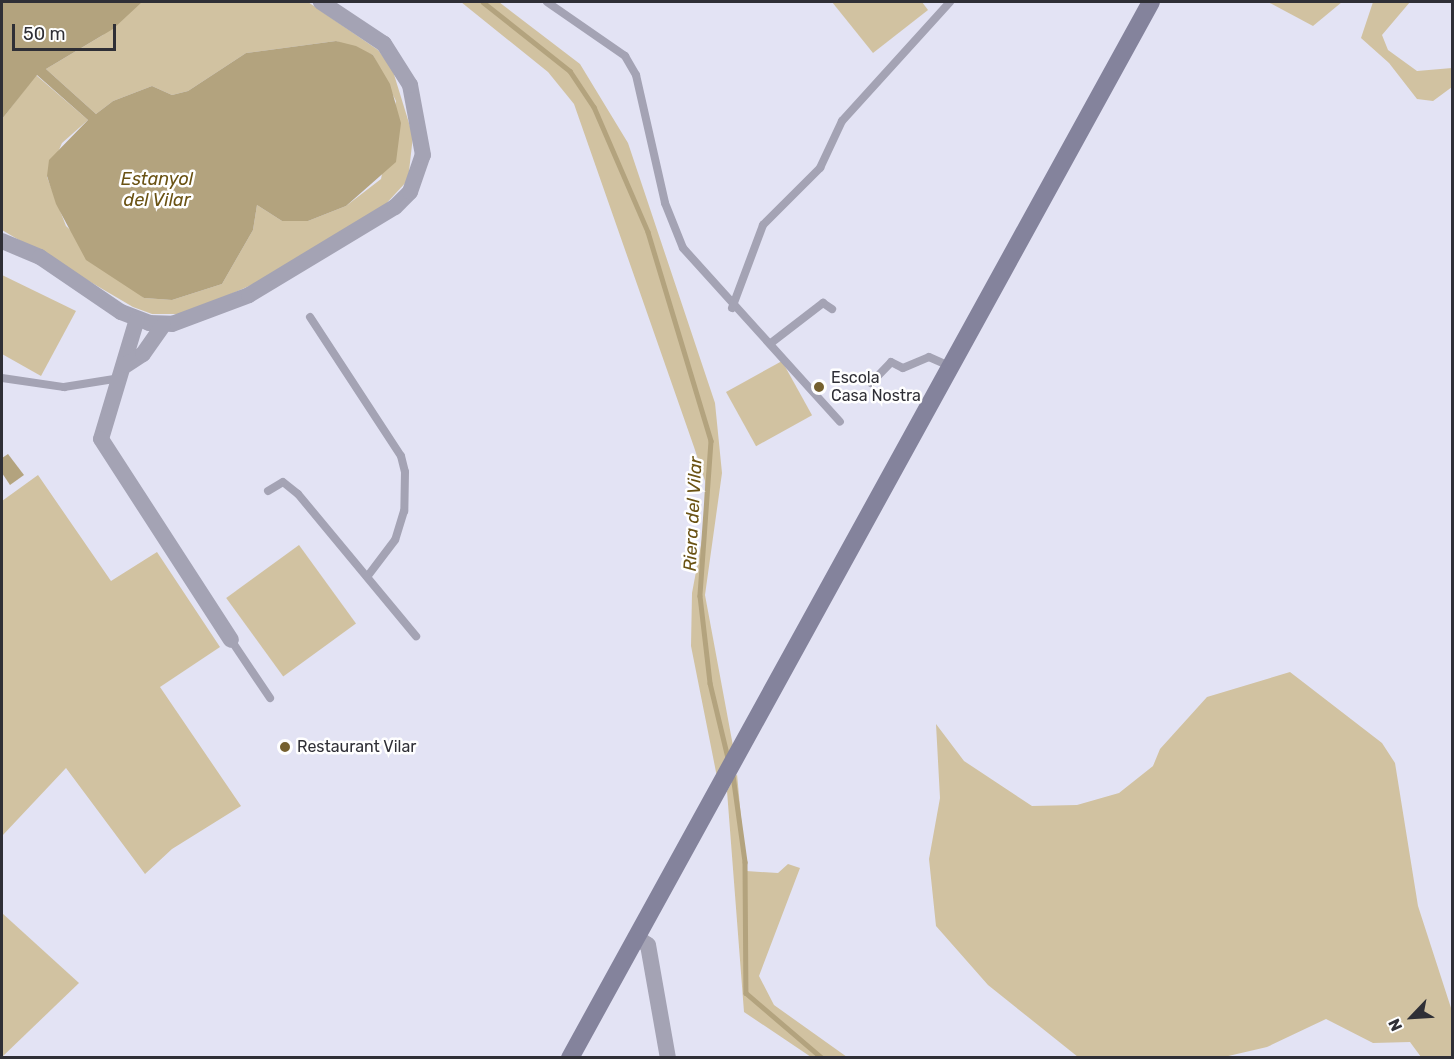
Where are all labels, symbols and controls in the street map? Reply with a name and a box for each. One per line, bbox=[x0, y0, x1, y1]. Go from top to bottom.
scale bar bbox=[15, 12, 118, 50]
text: 50 m bbox=[23, 23, 66, 45]
water label: Estanyol del Vilar bbox=[121, 169, 193, 212]
place label: Escola Casa Nostra bbox=[831, 368, 921, 406]
marker: Escola Casa Nostra bbox=[812, 380, 826, 394]
water label: Riera del Vilar bbox=[679, 456, 707, 572]
place label: Restaurant Vilar bbox=[297, 737, 417, 757]
marker: Restaurant Vilar bbox=[278, 740, 292, 754]
north arrow bbox=[1382, 987, 1442, 1047]
text: N bbox=[1384, 1016, 1406, 1034]

